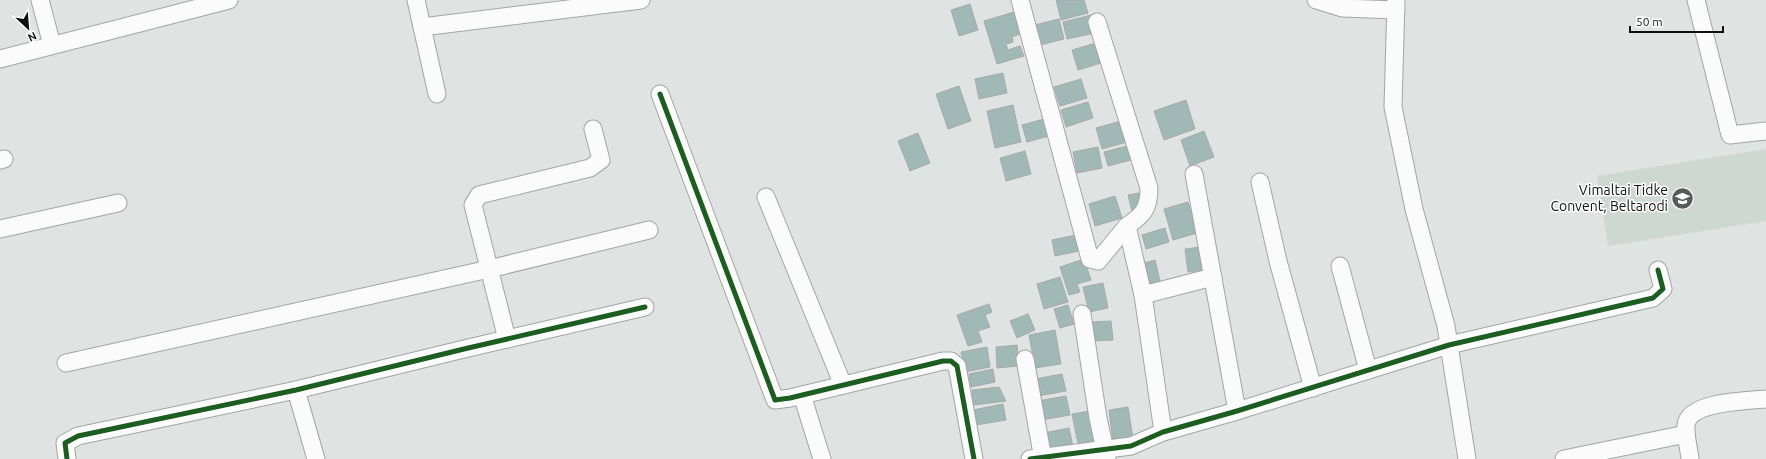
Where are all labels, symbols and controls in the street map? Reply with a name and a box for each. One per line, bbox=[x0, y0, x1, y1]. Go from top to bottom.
north arrow bbox=[8, 8, 48, 48]
scale bar bbox=[1630, 8, 1723, 34]
text: 50 m bbox=[1636, 15, 1663, 28]
text: N bbox=[26, 30, 39, 44]
place label: Vimaltai Tidke Convent, Beltarodi bbox=[1550, 182, 1668, 214]
school or university icon: Vimaltai Tidke Convent, Beltarodi bbox=[1670, 185, 1696, 211]

